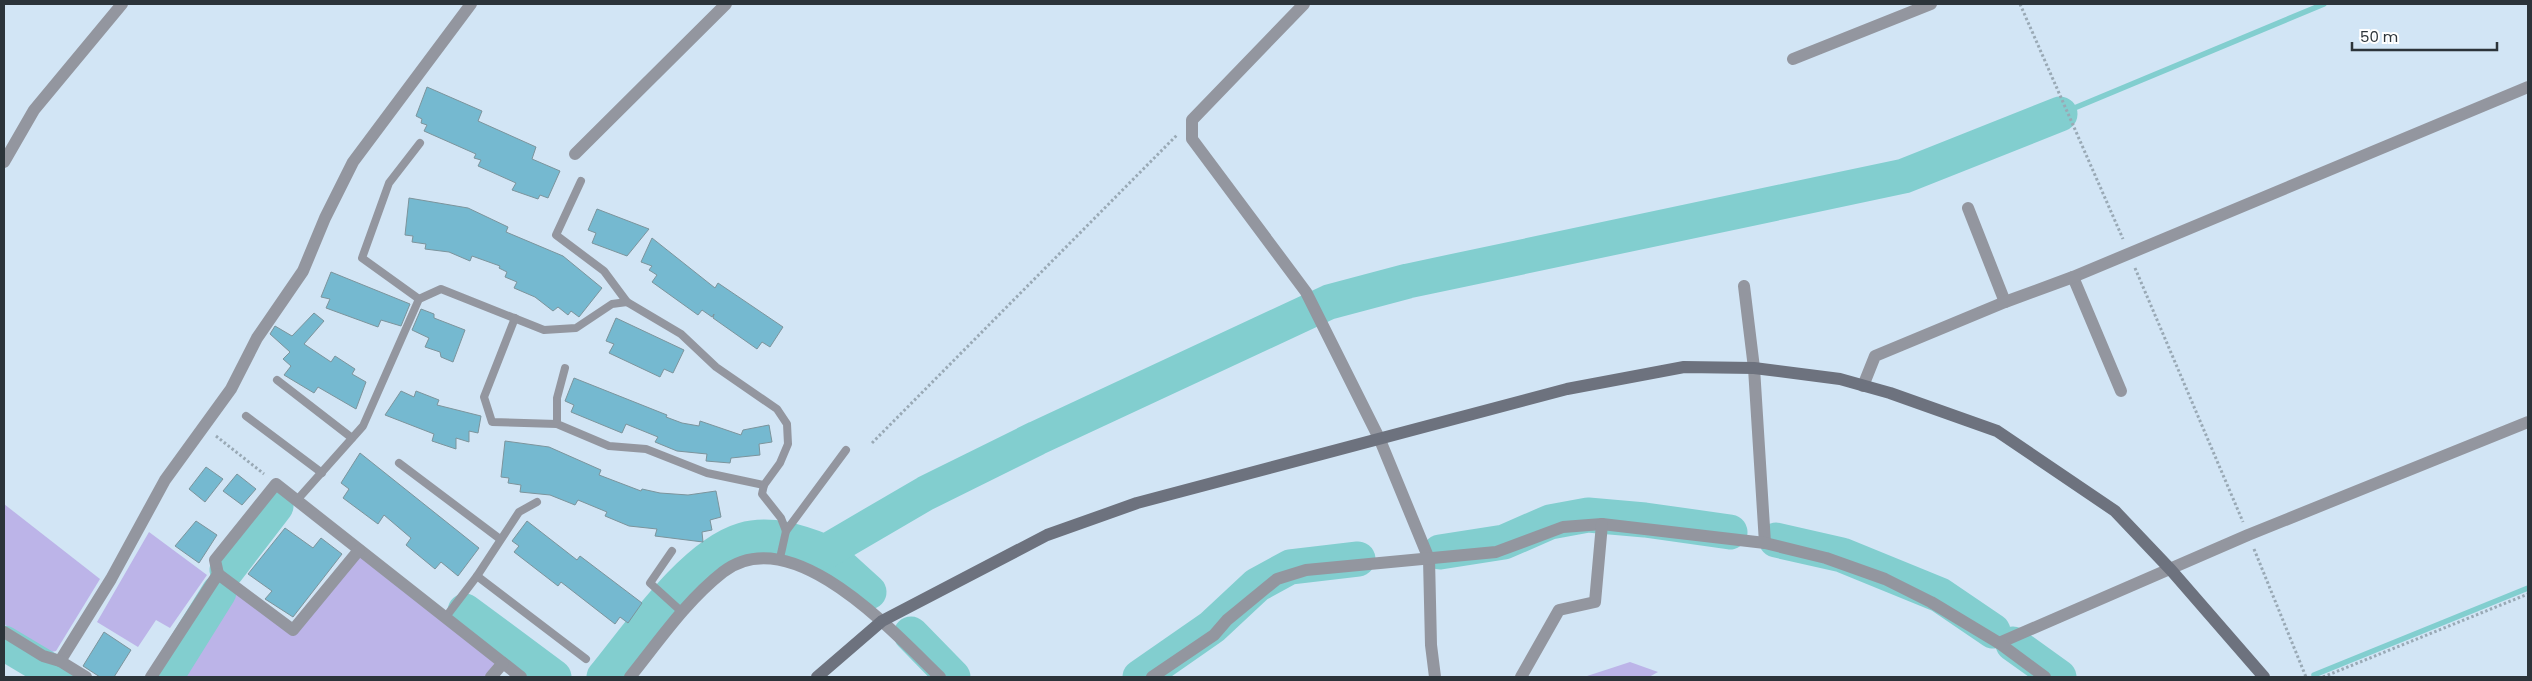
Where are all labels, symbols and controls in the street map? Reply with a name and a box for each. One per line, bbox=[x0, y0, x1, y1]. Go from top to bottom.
scale bar bbox=[2352, 20, 2497, 52]
text: 50 m bbox=[2360, 26, 2398, 47]

